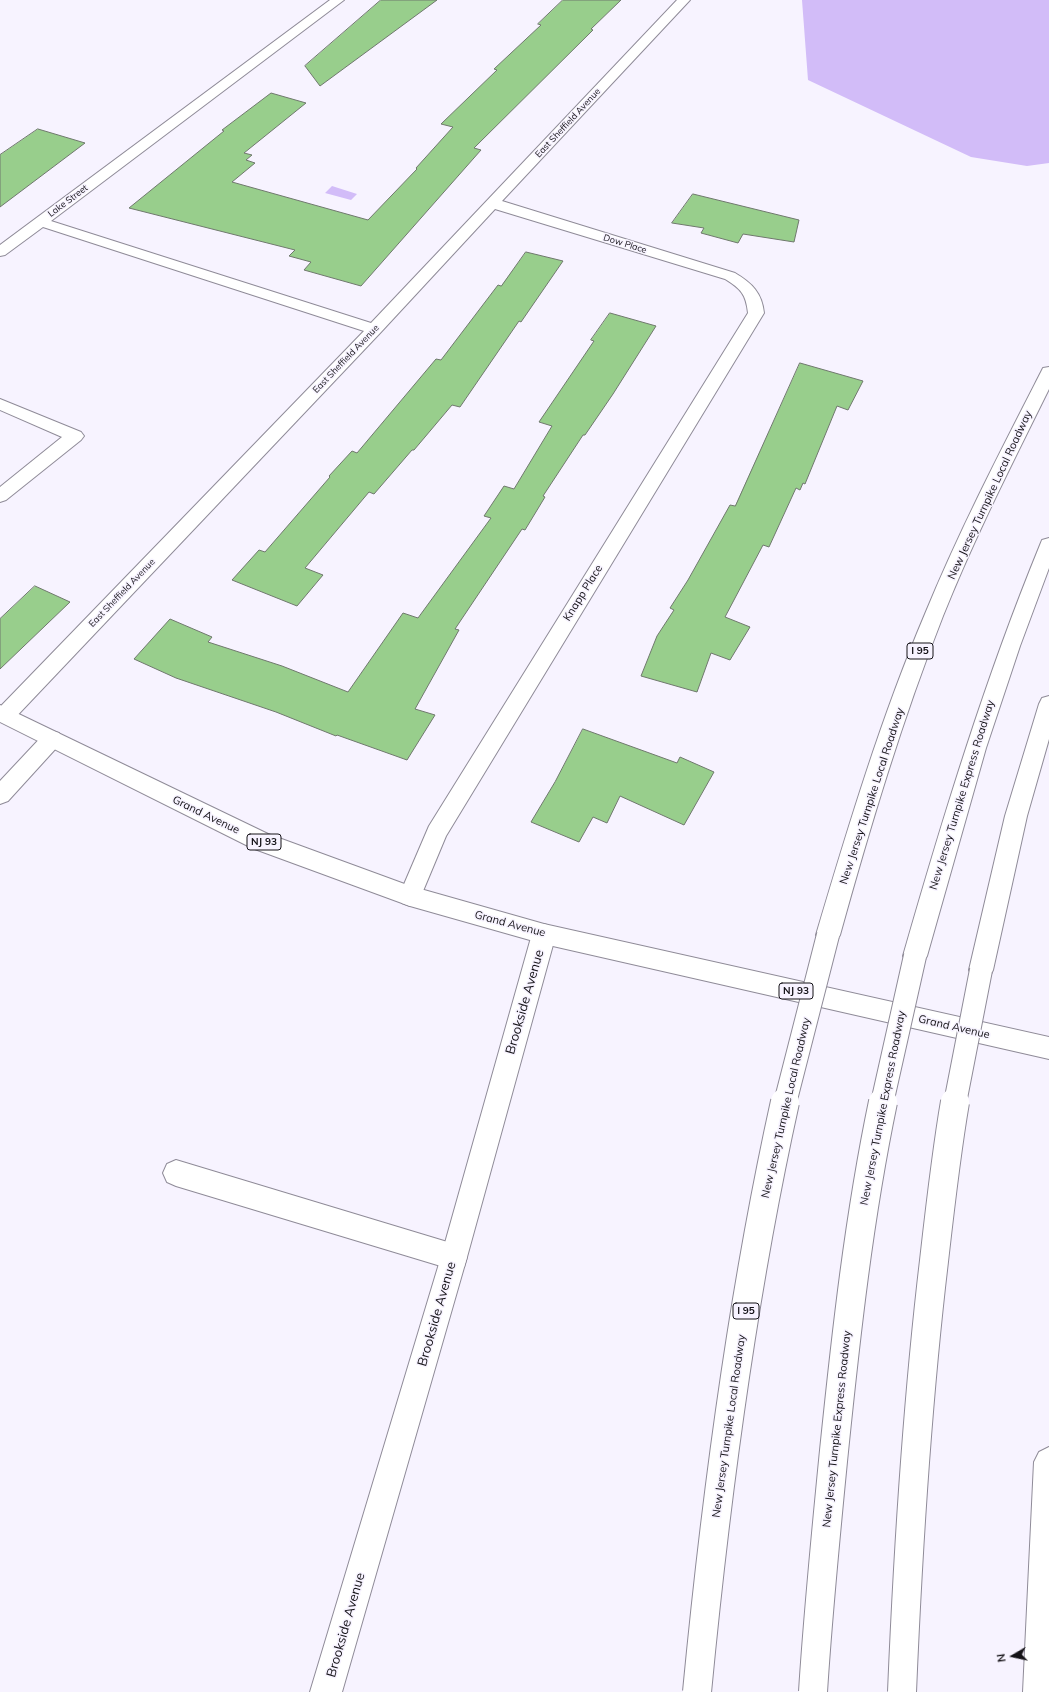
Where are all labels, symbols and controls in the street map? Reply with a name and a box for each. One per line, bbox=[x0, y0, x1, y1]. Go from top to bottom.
street label: East Sheffield Avenue bbox=[533, 86, 603, 160]
street label: Lake Street bbox=[46, 183, 90, 219]
street label: Dow Place bbox=[602, 232, 648, 256]
street label: East Sheffield Avenue bbox=[311, 323, 381, 395]
street label: New Jersey Turnpike Local Roadway bbox=[945, 408, 1035, 582]
street label: East Sheffield Avenue bbox=[87, 557, 157, 629]
street label: Knapp Place bbox=[561, 562, 605, 624]
road number: I 95 bbox=[907, 643, 933, 659]
street label: New Jersey Turnpike Express Roadway bbox=[927, 698, 997, 892]
street label: New Jersey Turnpike Local Roadway bbox=[837, 706, 907, 886]
street label: Grand Avenue bbox=[170, 793, 242, 837]
road number: NJ 93 bbox=[247, 834, 281, 850]
street label: Grand Avenue bbox=[473, 908, 547, 940]
street label: Brookside Avenue bbox=[503, 948, 547, 1056]
road number: NJ 93 bbox=[779, 983, 813, 999]
street label: New Jersey Turnpike Express Roadway bbox=[858, 1010, 908, 1206]
street label: Grand Avenue bbox=[917, 1012, 991, 1042]
street label: New Jersey Turnpike Local Roadway bbox=[759, 1016, 813, 1200]
street label: Brookside Avenue bbox=[415, 1260, 459, 1368]
road number: I 95 bbox=[733, 1303, 759, 1319]
street label: New Jersey Turnpike Express Roadway bbox=[820, 1330, 854, 1528]
street label: New Jersey Turnpike Local Roadway bbox=[710, 1334, 748, 1518]
street label: Brookside Avenue bbox=[324, 1571, 368, 1679]
north arrow bbox=[993, 1636, 1033, 1676]
text: N bbox=[994, 1653, 1009, 1663]

